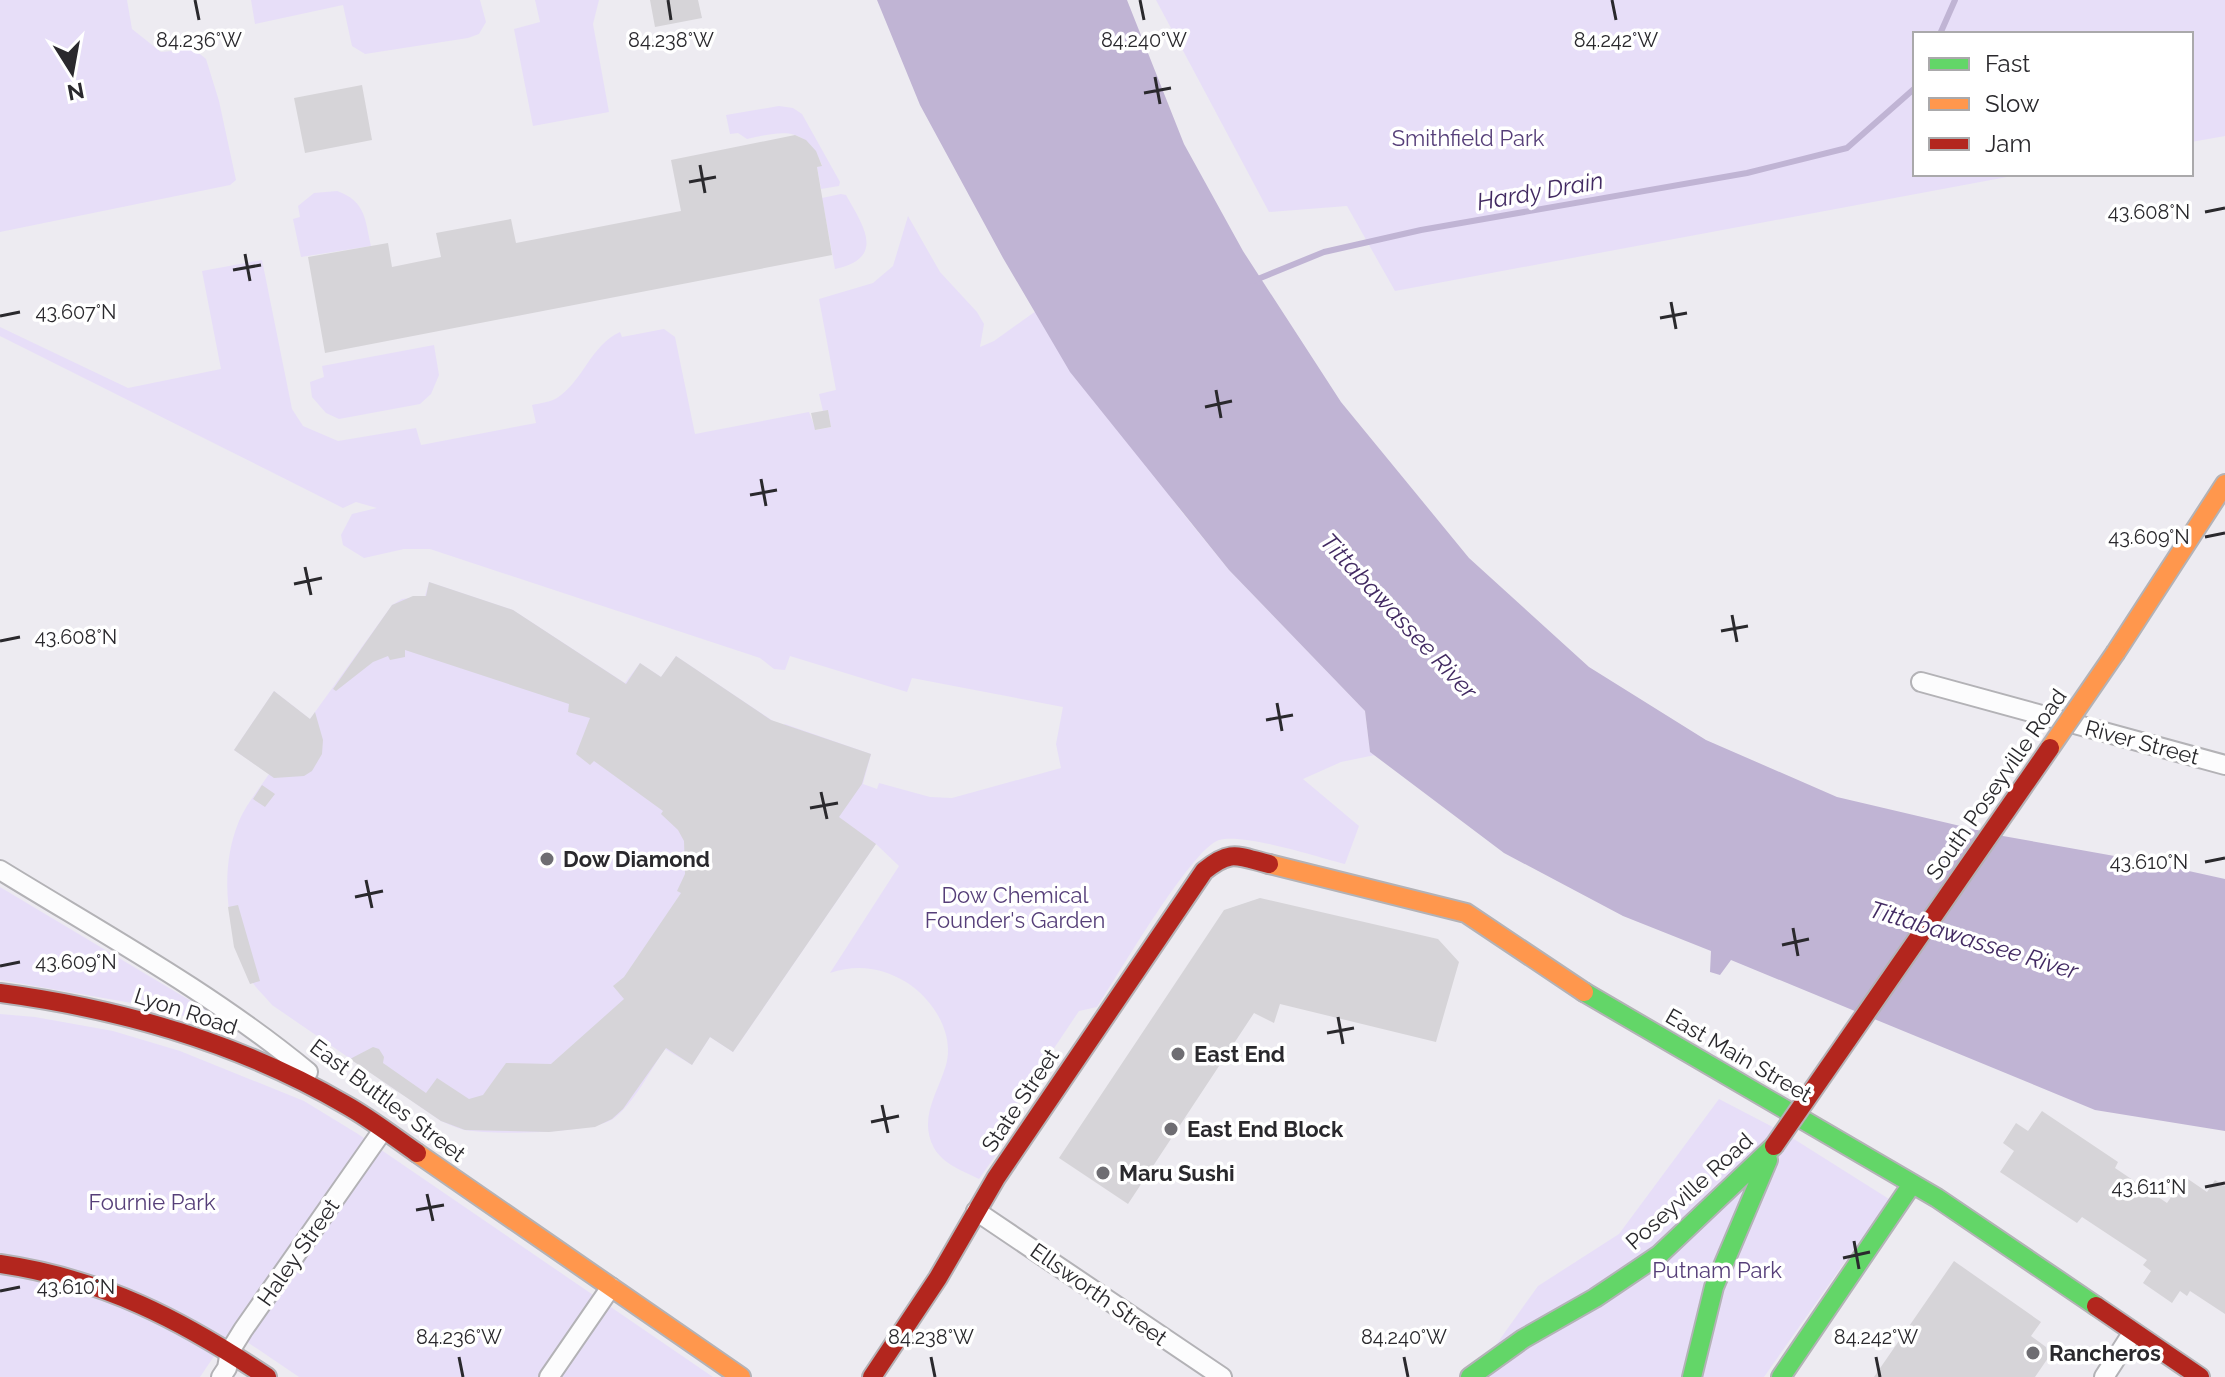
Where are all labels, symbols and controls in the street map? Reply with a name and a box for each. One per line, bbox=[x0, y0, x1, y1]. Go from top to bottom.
text: 84.236°W bbox=[156, 28, 242, 52]
text: 84.238°W bbox=[628, 28, 714, 52]
text: 84.240°W bbox=[1101, 28, 1187, 52]
text: 84.242°W bbox=[1574, 28, 1658, 52]
north arrow bbox=[32, 32, 112, 112]
legend bbox=[1913, 32, 2193, 176]
text: Fast bbox=[1985, 49, 2030, 78]
text: N bbox=[65, 77, 87, 106]
text: Slow bbox=[1985, 89, 2040, 118]
park label: Smithfield Park bbox=[1392, 125, 1545, 151]
text: Jam bbox=[1985, 129, 2031, 158]
water label: Hardy Drain bbox=[1474, 166, 1606, 216]
text: 43.608°N bbox=[2108, 200, 2190, 224]
text: 43.607°N bbox=[36, 300, 117, 324]
text: 43.609°N bbox=[2108, 525, 2190, 549]
water label: Tittabawassee River bbox=[1315, 527, 1484, 706]
text: 43.608°N bbox=[35, 625, 117, 649]
street label: South Poseyville Road bbox=[1920, 684, 2072, 884]
street label: River Street bbox=[2082, 714, 2203, 770]
place label: Dow Diamond bbox=[563, 846, 710, 872]
marker: Dow Diamond bbox=[538, 850, 556, 868]
text: 43.610°N bbox=[2110, 850, 2188, 874]
park label: Dow Chemical Founder's Garden bbox=[925, 882, 1105, 933]
water label: Tittabawassee River bbox=[1866, 895, 2082, 986]
text: 43.609°N bbox=[35, 950, 117, 974]
street label: Lyon Road bbox=[131, 982, 241, 1040]
street label: East Main Street bbox=[1661, 1003, 1817, 1108]
street label: East Buttles Street bbox=[305, 1033, 471, 1167]
place label: East End bbox=[1194, 1041, 1285, 1067]
street label: State Street bbox=[976, 1043, 1064, 1157]
marker: East End bbox=[1169, 1045, 1187, 1063]
place label: East End Block bbox=[1187, 1116, 1344, 1142]
marker: East End Block bbox=[1162, 1120, 1180, 1138]
street label: Poseyville Road bbox=[1620, 1127, 1758, 1255]
place label: Maru Sushi bbox=[1119, 1160, 1235, 1186]
marker: Maru Sushi bbox=[1094, 1164, 1112, 1182]
text: 43.611°N bbox=[2112, 1175, 2186, 1199]
park label: Fournie Park bbox=[88, 1189, 216, 1215]
street label: Haley Street bbox=[252, 1193, 345, 1310]
street label: Ellsworth Street bbox=[1026, 1237, 1173, 1351]
park label: Putnam Park bbox=[1652, 1257, 1782, 1283]
text: 43.610°N bbox=[37, 1275, 115, 1299]
text: 84.236°W bbox=[416, 1325, 502, 1349]
text: 84.238°W bbox=[888, 1325, 974, 1349]
text: 84.240°W bbox=[1361, 1325, 1447, 1349]
text: 84.242°W bbox=[1834, 1325, 1918, 1349]
place label: Rancheros bbox=[2049, 1340, 2161, 1366]
marker: Rancheros bbox=[2024, 1344, 2042, 1362]

